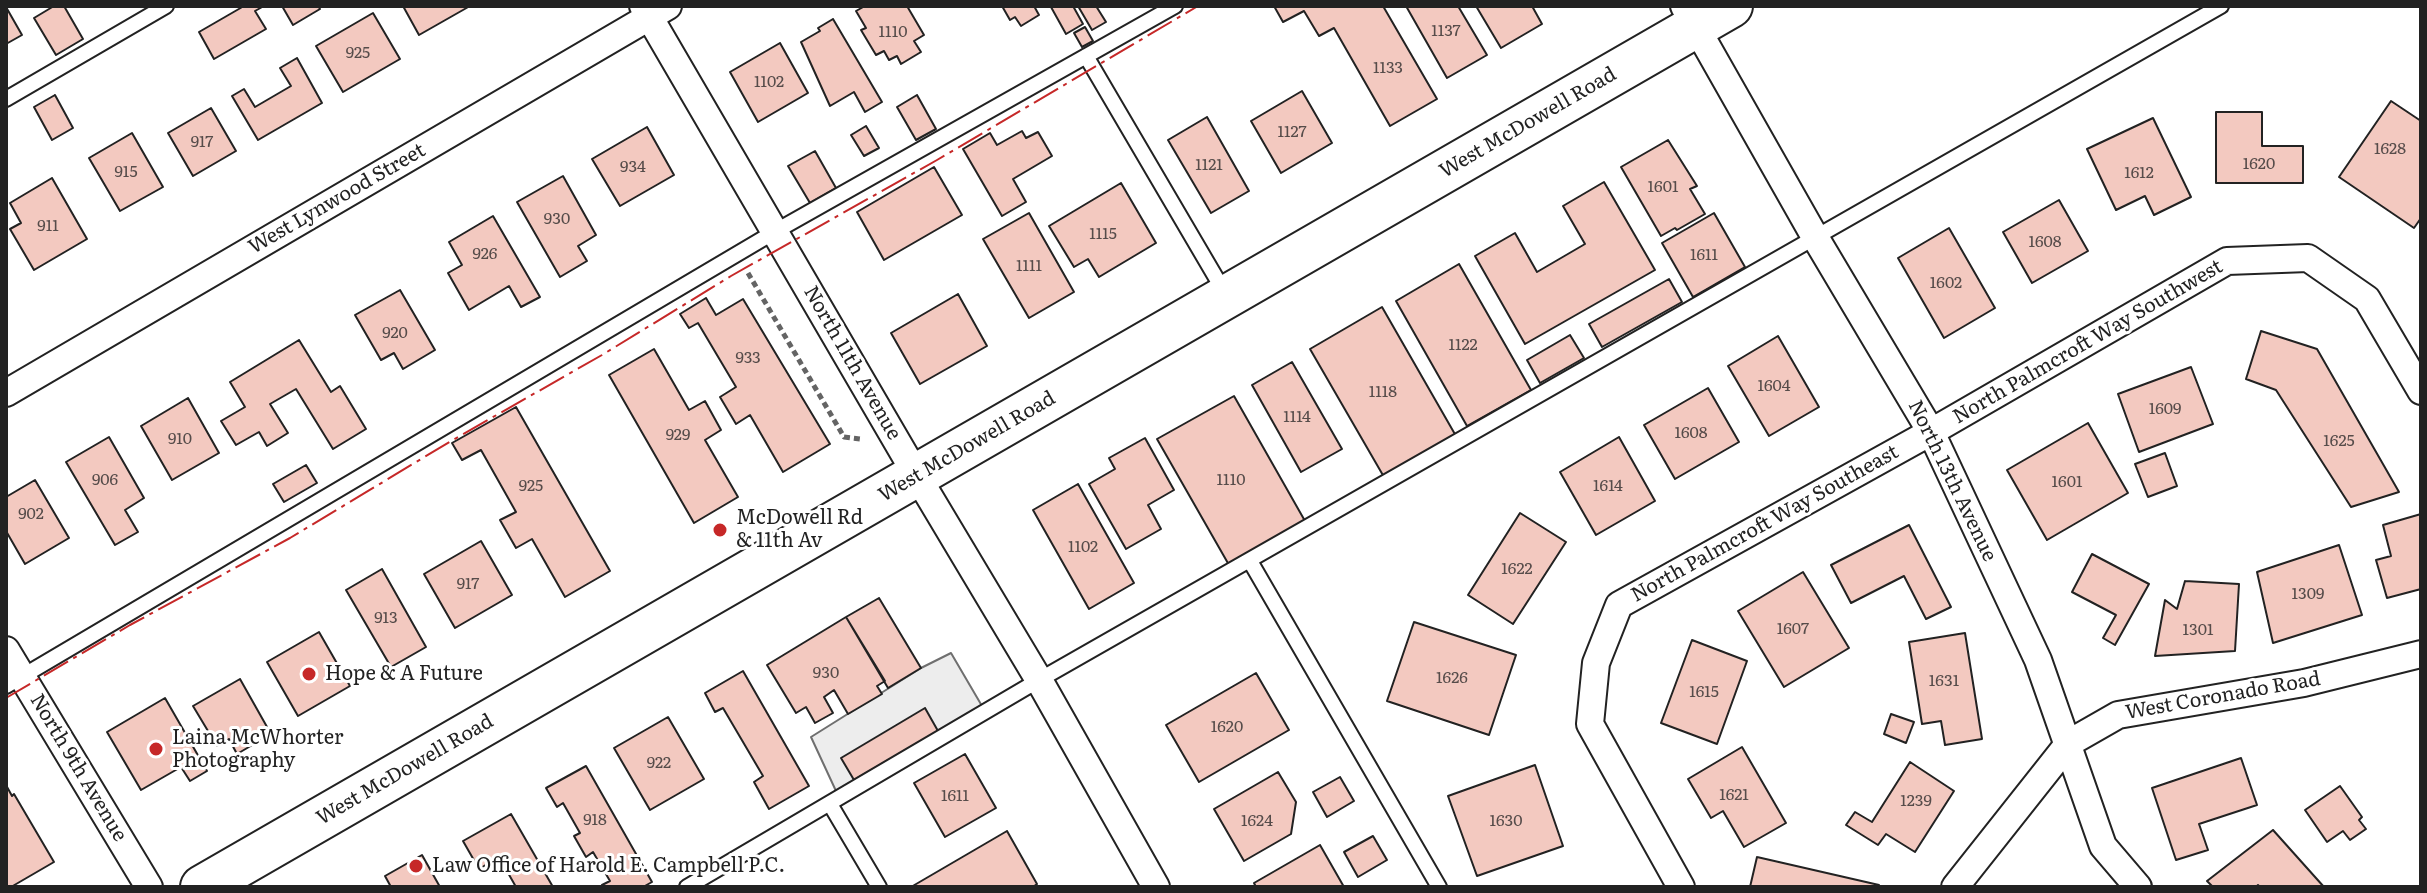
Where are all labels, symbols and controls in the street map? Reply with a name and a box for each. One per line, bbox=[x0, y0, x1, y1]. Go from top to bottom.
house number: 1137 bbox=[1431, 21, 1461, 41]
house number: 1110 bbox=[879, 22, 907, 42]
house number: 925 bbox=[346, 43, 370, 63]
house number: 1133 bbox=[1373, 58, 1403, 78]
street label: West McDowell Road bbox=[1435, 63, 1621, 183]
house number: 1102 bbox=[754, 72, 784, 92]
house number: 1127 bbox=[1277, 122, 1307, 142]
house number: 917 bbox=[191, 132, 213, 152]
street label: West Lynwood Street bbox=[244, 139, 430, 259]
house number: 1628 bbox=[2374, 139, 2406, 159]
house number: 1620 bbox=[2243, 154, 2275, 174]
house number: 1121 bbox=[1195, 155, 1223, 175]
house number: 934 bbox=[620, 157, 646, 177]
house number: 915 bbox=[114, 162, 138, 182]
house number: 1612 bbox=[2124, 163, 2154, 183]
house number: 1601 bbox=[1648, 177, 1678, 197]
house number: 930 bbox=[544, 209, 570, 229]
house number: 911 bbox=[37, 216, 59, 236]
house number: 1115 bbox=[1089, 224, 1117, 244]
house number: 1608 bbox=[2028, 232, 2062, 252]
house number: 926 bbox=[473, 244, 497, 264]
house number: 1611 bbox=[1690, 245, 1718, 265]
street label: North Palmcroft Way Southwest bbox=[1949, 255, 2227, 429]
house number: 1111 bbox=[1016, 256, 1042, 276]
house number: 1602 bbox=[1930, 273, 1962, 293]
street label: North 11th Avenue bbox=[798, 282, 906, 444]
house number: 920 bbox=[382, 323, 408, 343]
house number: 1122 bbox=[1448, 335, 1478, 355]
house number: 933 bbox=[735, 348, 761, 368]
house number: 1604 bbox=[1757, 376, 1791, 396]
house number: 1118 bbox=[1369, 382, 1397, 402]
street label: West McDowell Road bbox=[874, 387, 1060, 507]
street label: North 13th Avenue bbox=[1903, 396, 2001, 566]
house number: 1609 bbox=[2149, 399, 2181, 419]
house number: 1114 bbox=[1283, 407, 1311, 427]
house number: 1608 bbox=[1674, 423, 1708, 443]
house number: 929 bbox=[666, 425, 690, 445]
house number: 910 bbox=[168, 429, 192, 449]
house number: 1625 bbox=[2323, 431, 2355, 451]
street label: North Palmcroft Way Southeast bbox=[1627, 440, 1903, 608]
house number: 906 bbox=[92, 470, 118, 490]
house number: 1110 bbox=[1217, 470, 1245, 490]
house number: 1601 bbox=[2052, 472, 2082, 492]
house number: 925 bbox=[519, 476, 543, 496]
house number: 1614 bbox=[1593, 476, 1623, 496]
house number: 902 bbox=[18, 504, 44, 524]
place label: McDowell Rd & 11th Av bbox=[736, 506, 863, 553]
marker: McDowell Rd & 11th Av bbox=[711, 521, 729, 539]
house number: 1102 bbox=[1068, 537, 1098, 557]
house number: 1622 bbox=[1501, 559, 1533, 579]
house number: 917 bbox=[457, 574, 479, 594]
house number: 1309 bbox=[2292, 584, 2324, 604]
house number: 913 bbox=[374, 608, 398, 628]
house number: 1607 bbox=[1777, 619, 1809, 639]
house number: 1301 bbox=[2183, 620, 2213, 640]
place label: Hope & A Future bbox=[325, 662, 483, 686]
house number: 930 bbox=[813, 663, 839, 683]
marker: Hope & A Future bbox=[300, 665, 318, 683]
street label: West Coronado Road bbox=[2124, 667, 2322, 725]
house number: 1626 bbox=[1436, 668, 1468, 688]
house number: 1631 bbox=[1929, 671, 1959, 691]
house number: 1615 bbox=[1689, 682, 1719, 702]
street label: North 9th Avenue bbox=[24, 690, 132, 846]
street label: West McDowell Road bbox=[312, 710, 498, 830]
house number: 1620 bbox=[1211, 717, 1243, 737]
place label: Laina McWhorter Photography bbox=[172, 726, 343, 773]
marker: Laina McWhorter Photography bbox=[147, 740, 165, 758]
house number: 922 bbox=[647, 753, 671, 773]
house number: 1621 bbox=[1719, 785, 1749, 805]
house number: 1611 bbox=[941, 786, 969, 806]
house number: 1239 bbox=[1900, 791, 1932, 811]
house number: 918 bbox=[583, 810, 607, 830]
house number: 1624 bbox=[1241, 811, 1273, 831]
house number: 1630 bbox=[1489, 811, 1523, 831]
place label: Law Office of Harold E. Campbell P.C. bbox=[432, 854, 785, 878]
marker: Law Office of Harold E. Campbell P.C. bbox=[407, 857, 425, 875]

